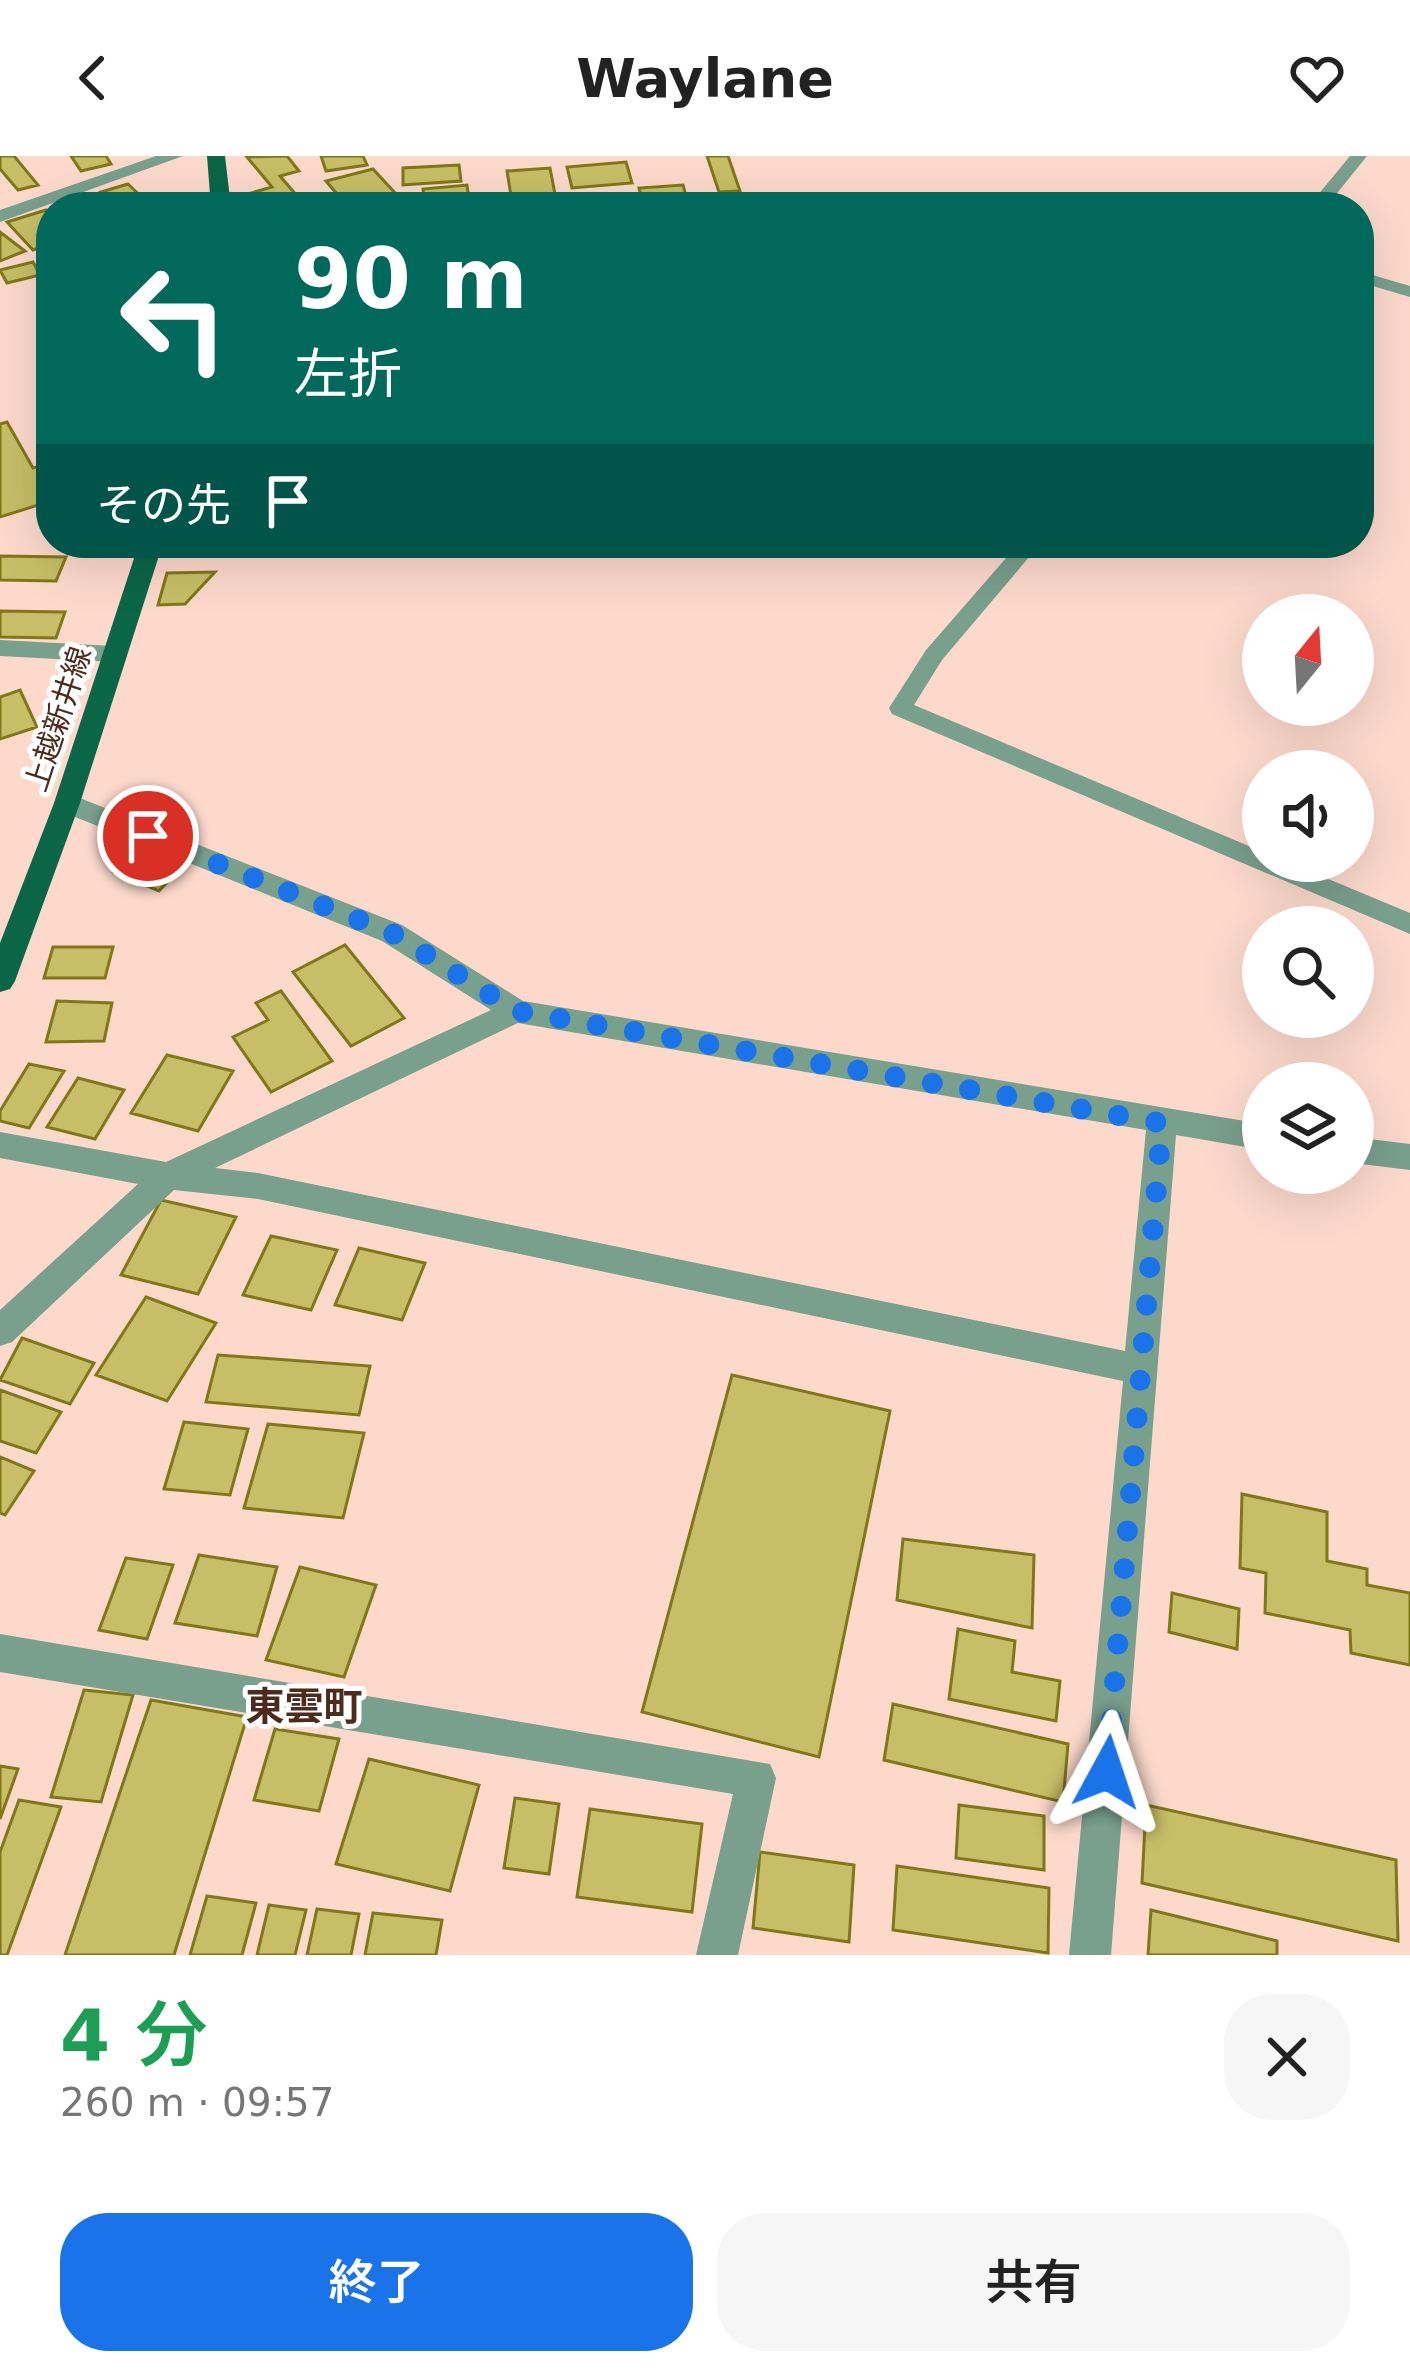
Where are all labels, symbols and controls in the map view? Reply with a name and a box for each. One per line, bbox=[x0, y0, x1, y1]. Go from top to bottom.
icon: back bbox=[60, 45, 126, 111]
icon: heart bbox=[1284, 45, 1350, 111]
text: Waylane bbox=[576, 47, 834, 110]
text: 90 m bbox=[294, 230, 528, 328]
icon: left bbox=[96, 240, 252, 396]
text: 左折 bbox=[294, 343, 402, 406]
icon: arrive bbox=[255, 468, 321, 534]
text: その先 bbox=[96, 479, 231, 532]
north arrow bbox=[1242, 594, 1374, 726]
map controls bbox=[1242, 594, 1374, 1194]
street label: 上越新井線 bbox=[18, 642, 98, 796]
button: sound bbox=[1242, 750, 1374, 882]
pin bbox=[97, 785, 199, 887]
icon: arrive bbox=[115, 803, 181, 869]
button: search bbox=[1242, 906, 1374, 1038]
button: layers bbox=[1242, 1062, 1374, 1194]
district label: 東雲町 bbox=[245, 1684, 363, 1729]
position arrow bbox=[1044, 1709, 1170, 1835]
text: 4 分 bbox=[60, 1993, 207, 2077]
button: close bbox=[1224, 1994, 1350, 2120]
text: 260 m · 09:57 bbox=[60, 2080, 334, 2125]
button: 終了 bbox=[60, 2213, 693, 2351]
button: 共有 bbox=[717, 2213, 1350, 2351]

